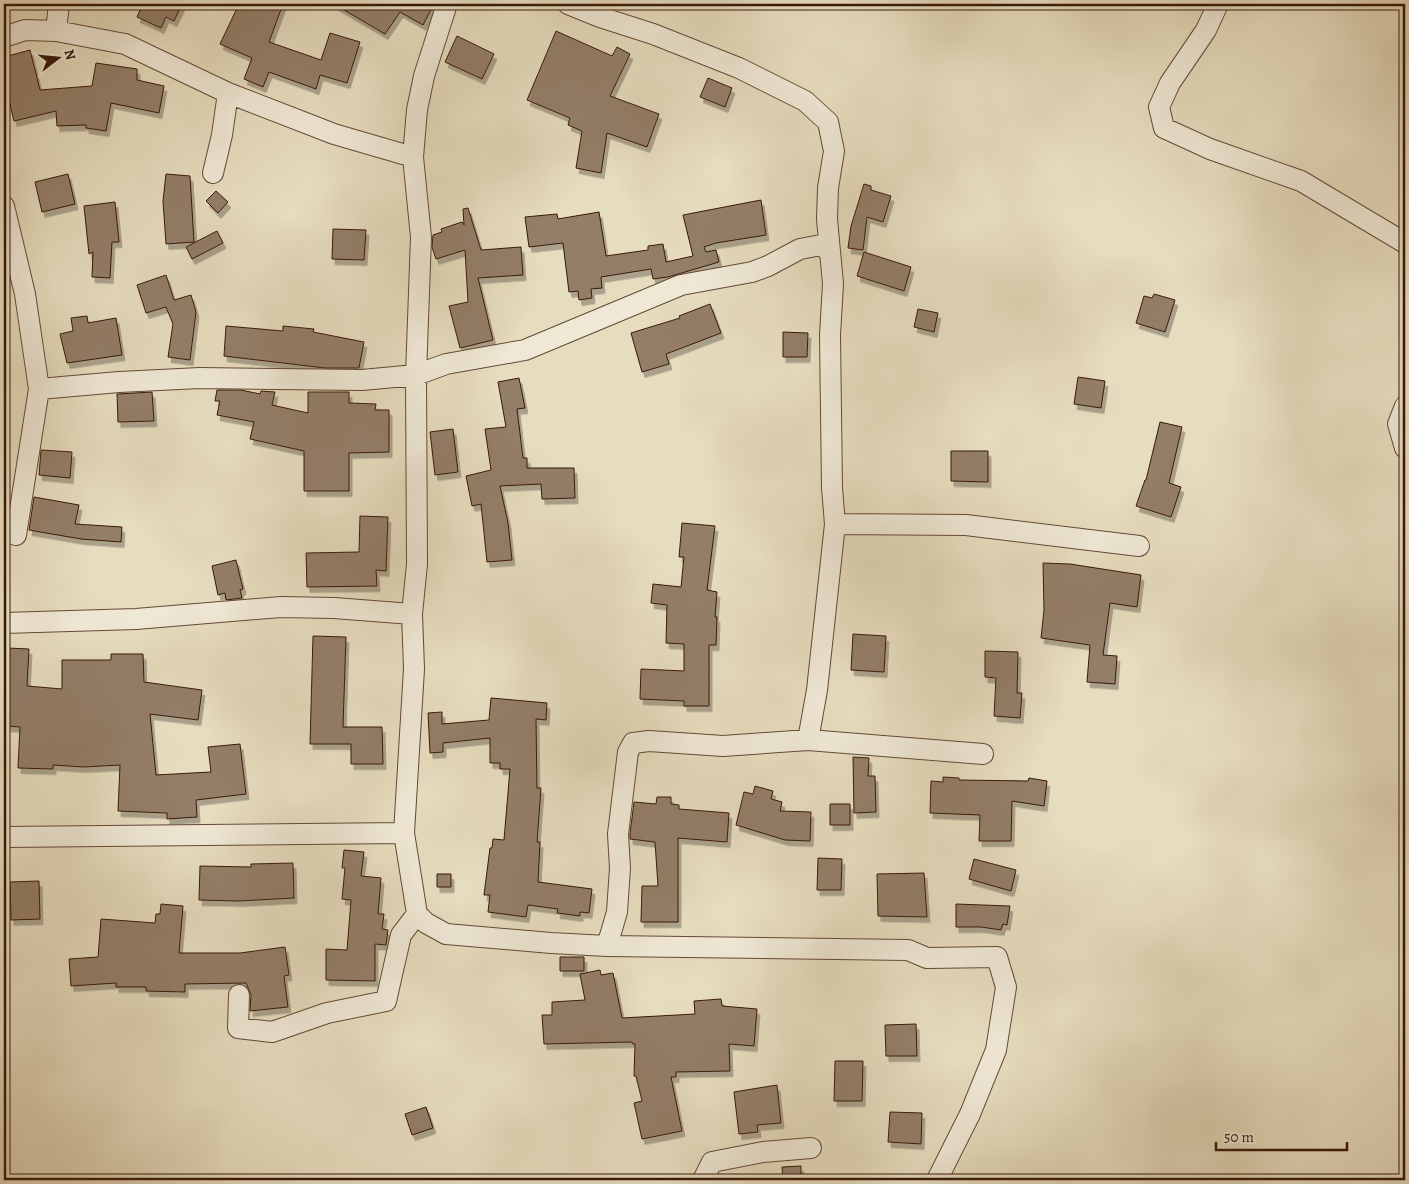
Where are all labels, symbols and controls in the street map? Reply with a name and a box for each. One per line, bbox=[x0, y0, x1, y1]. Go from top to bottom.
north arrow bbox=[32, 32, 82, 82]
text: N bbox=[59, 47, 81, 62]
scale bar bbox=[1216, 1119, 1348, 1151]
text: 50 m bbox=[1224, 1127, 1254, 1147]

